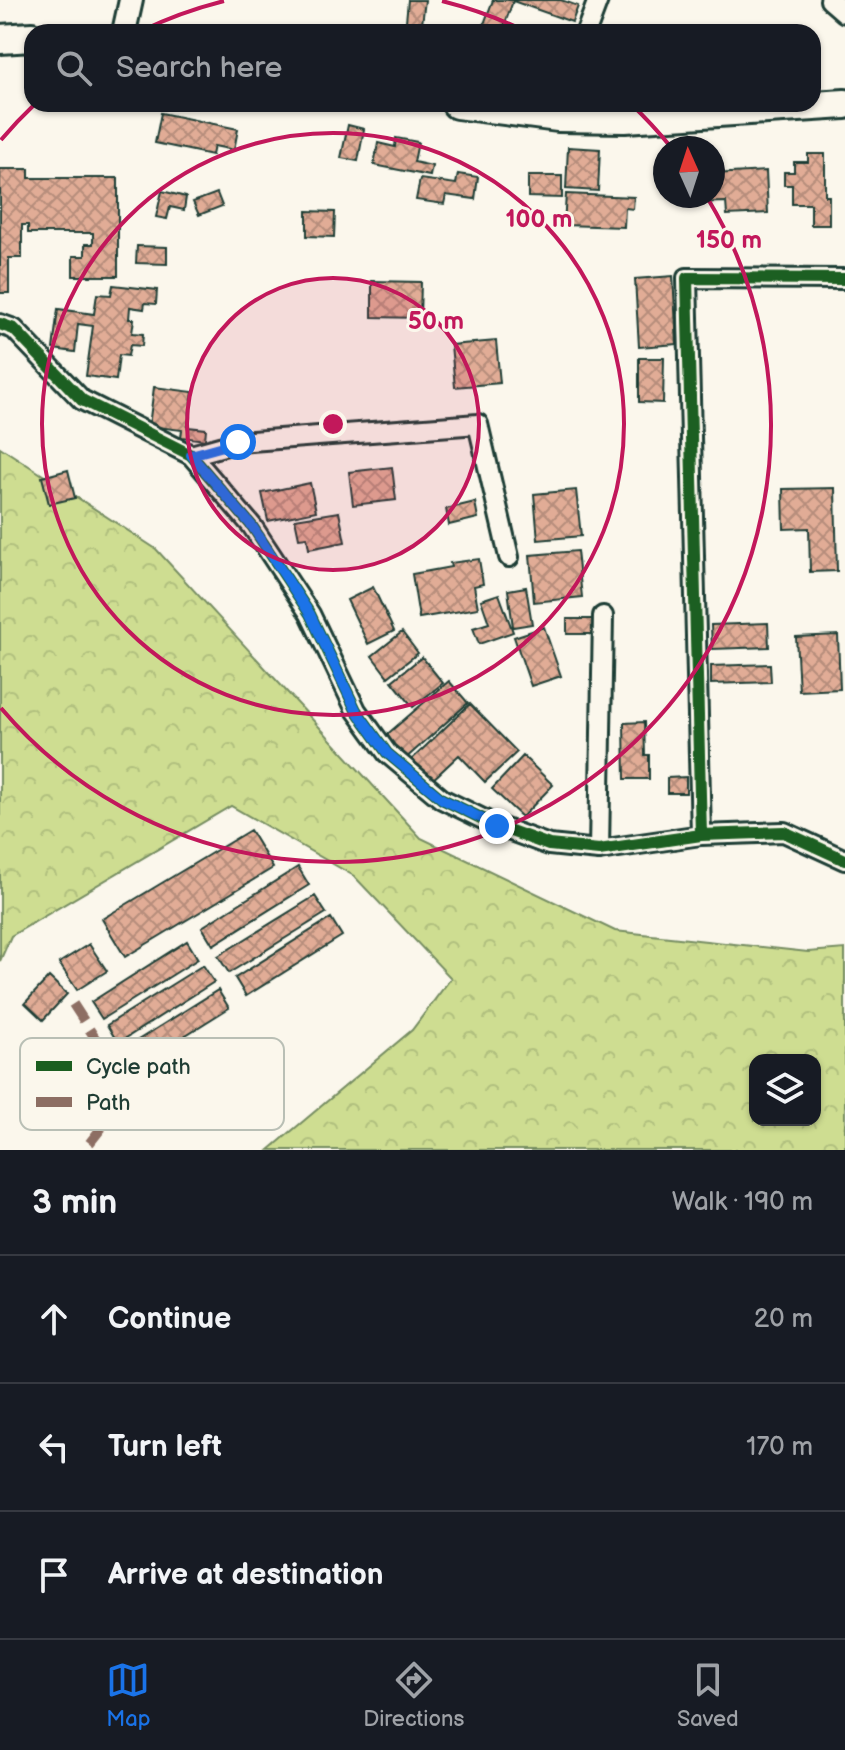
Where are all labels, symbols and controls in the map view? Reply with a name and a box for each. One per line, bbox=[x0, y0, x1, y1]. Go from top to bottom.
search box bbox=[24, 24, 821, 112]
icon: search bbox=[52, 46, 96, 90]
text: Search here bbox=[116, 50, 282, 86]
north arrow bbox=[653, 136, 725, 208]
text: 100 m bbox=[506, 205, 572, 234]
text: 150 m bbox=[696, 226, 762, 255]
text: 50 m bbox=[408, 307, 464, 336]
centre of rings bbox=[319, 410, 347, 438]
route start bbox=[220, 424, 256, 460]
route end bbox=[479, 808, 515, 844]
legend bbox=[20, 1038, 284, 1130]
text: Cycle path bbox=[86, 1054, 191, 1081]
map controls bbox=[749, 1054, 821, 1126]
button: layers bbox=[749, 1054, 821, 1126]
text: Path bbox=[86, 1090, 130, 1117]
text: 3 min bbox=[32, 1182, 117, 1223]
text: Walk · 190 m bbox=[672, 1187, 813, 1218]
icon: ahead bbox=[32, 1297, 76, 1341]
text: Continue bbox=[108, 1301, 231, 1337]
text: 20 m bbox=[754, 1304, 813, 1335]
icon: left bbox=[32, 1425, 76, 1469]
text: Turn left bbox=[108, 1429, 222, 1465]
text: 170 m bbox=[746, 1432, 813, 1463]
icon: arrive bbox=[32, 1553, 76, 1597]
text: Arrive at destination bbox=[108, 1557, 384, 1593]
tab: Map bbox=[106, 1658, 151, 1733]
tab: Directions bbox=[363, 1658, 464, 1733]
tab: Saved bbox=[677, 1658, 739, 1733]

